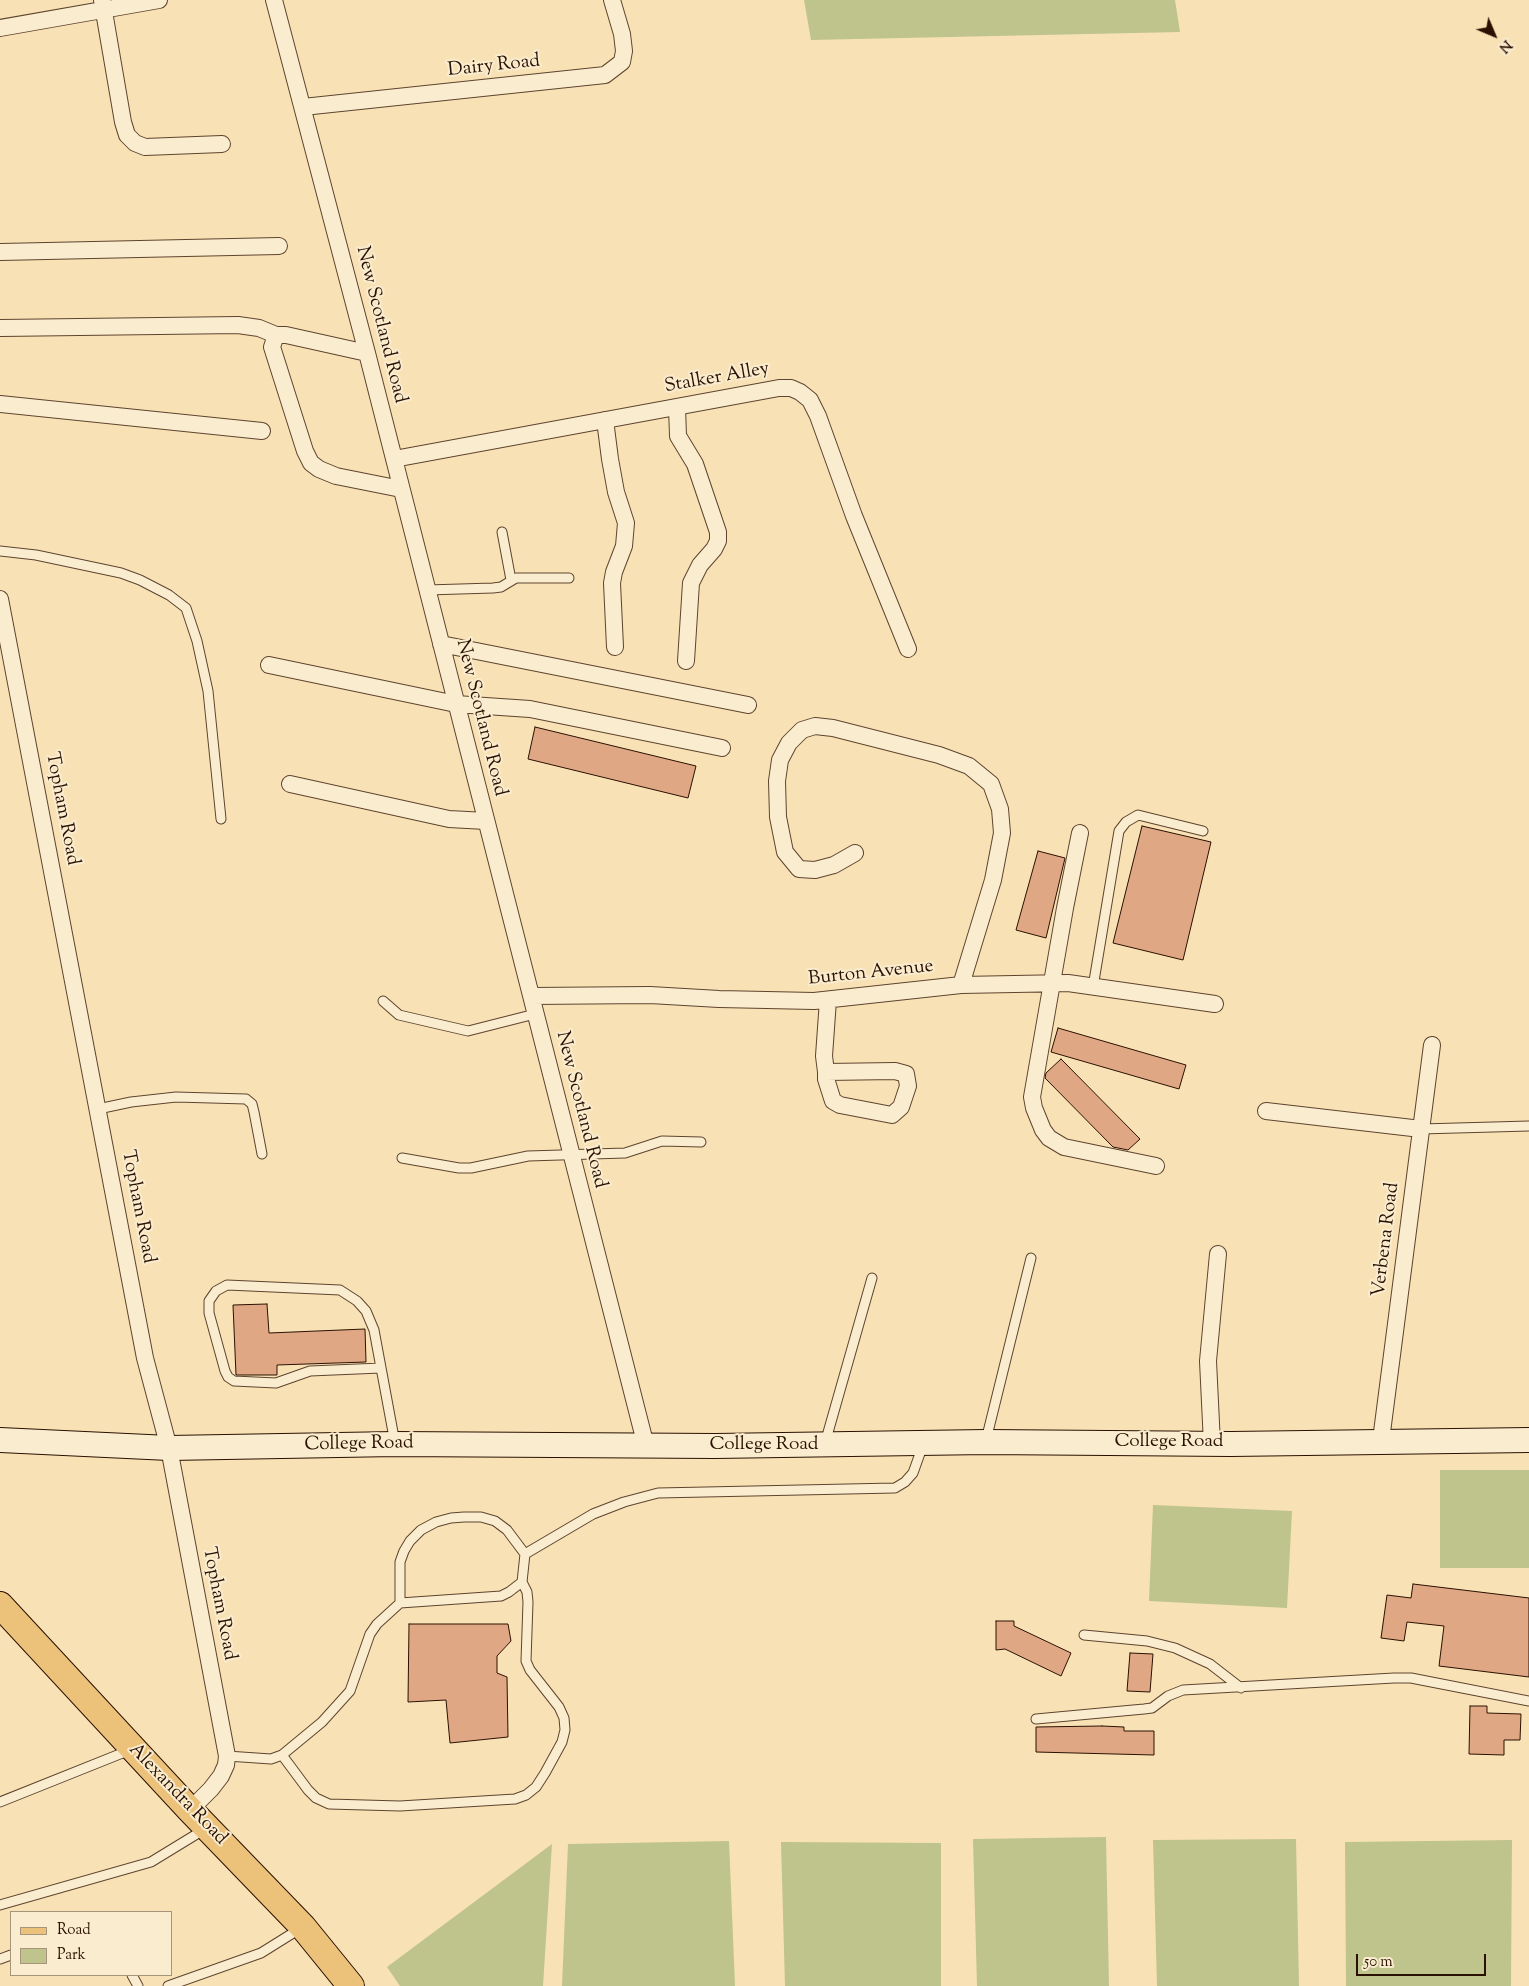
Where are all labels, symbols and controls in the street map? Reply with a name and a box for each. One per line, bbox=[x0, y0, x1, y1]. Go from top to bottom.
north arrow bbox=[1469, 10, 1519, 60]
text: N bbox=[1494, 35, 1516, 57]
street label: Dairy Road bbox=[447, 51, 541, 83]
street label: New Scotland Road bbox=[349, 244, 411, 406]
street label: Stalker Alley bbox=[663, 359, 771, 399]
street label: New Scotland Road bbox=[449, 637, 511, 799]
street label: Topham Road bbox=[39, 751, 83, 867]
street label: Burton Avenue bbox=[807, 956, 935, 992]
street label: New Scotland Road bbox=[549, 1029, 611, 1191]
street label: Topham Road bbox=[115, 1149, 159, 1265]
street label: Verbena Road bbox=[1369, 1181, 1405, 1299]
street label: College Road bbox=[1114, 1432, 1224, 1454]
street label: College Road bbox=[304, 1433, 414, 1457]
street label: College Road bbox=[709, 1435, 819, 1457]
street label: Topham Road bbox=[196, 1546, 240, 1662]
street label: Alexandra Road bbox=[123, 1739, 231, 1851]
legend bbox=[10, 1911, 172, 1976]
text: Road bbox=[57, 1920, 91, 1941]
scale bar bbox=[1359, 1944, 1489, 1976]
text: Park bbox=[57, 1945, 86, 1966]
text: 50 m bbox=[1364, 1952, 1393, 1973]

